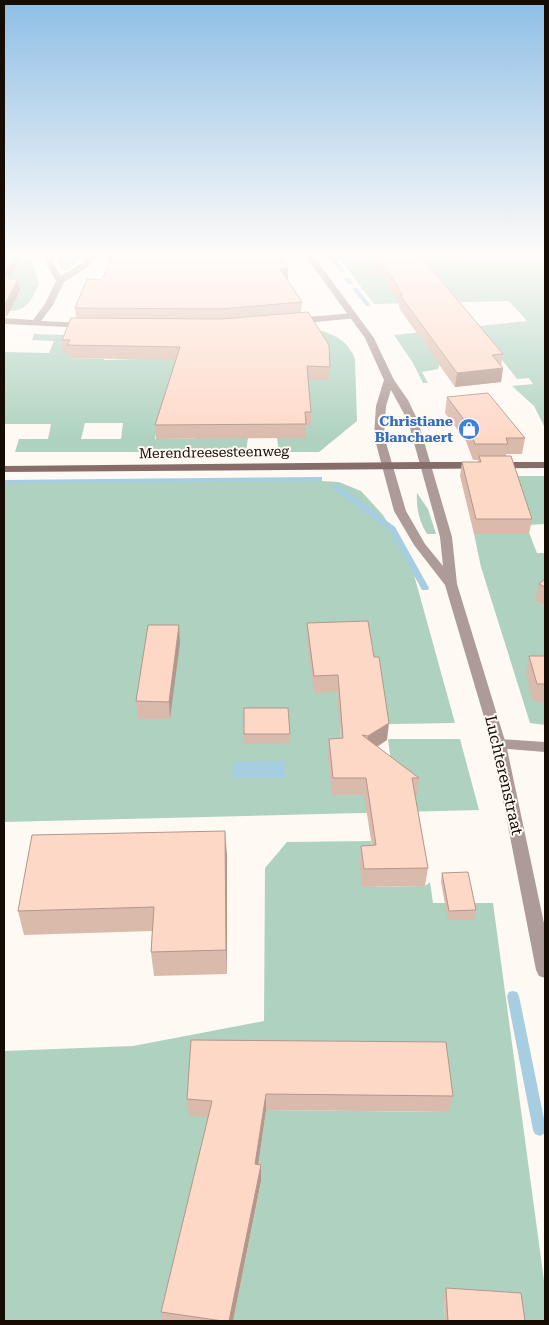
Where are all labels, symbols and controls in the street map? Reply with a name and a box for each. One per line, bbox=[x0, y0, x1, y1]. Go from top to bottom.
place label: Christiane Blanchaert bbox=[375, 413, 453, 445]
shop icon: Christiane Blanchaert bbox=[457, 417, 481, 441]
street label: Merendreesesteenweg bbox=[139, 443, 289, 461]
street label: Luchterenstraat bbox=[481, 713, 527, 837]

